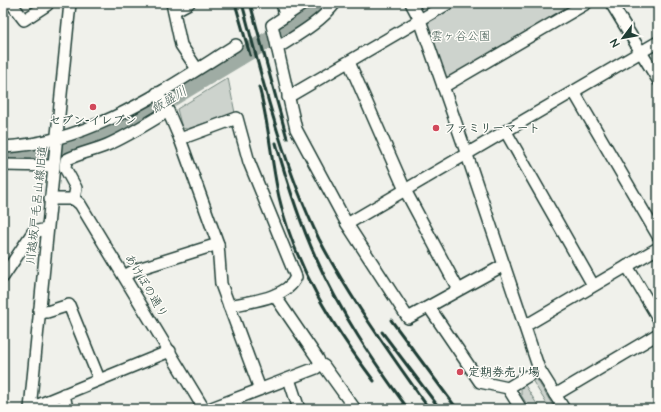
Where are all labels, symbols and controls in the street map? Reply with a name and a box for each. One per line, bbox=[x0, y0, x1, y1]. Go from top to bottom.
north arrow bbox=[603, 18, 643, 58]
park label: 雲ヶ谷公園 bbox=[431, 28, 491, 45]
text: N bbox=[607, 36, 623, 50]
water label: 飯盛川 bbox=[148, 82, 190, 118]
marker: セブン-イレブン bbox=[88, 102, 98, 112]
place label: セブン-イレブン bbox=[49, 112, 137, 129]
place label: ファミリーマート bbox=[444, 120, 540, 137]
marker: ファミリーマート bbox=[431, 123, 441, 133]
street label: 川越坂戸毛呂山線旧道 bbox=[22, 144, 52, 266]
street label: あけぼの通り bbox=[120, 251, 172, 321]
place label: 定期券売り場 bbox=[468, 364, 540, 381]
marker: 定期券売り場 bbox=[455, 367, 465, 377]

